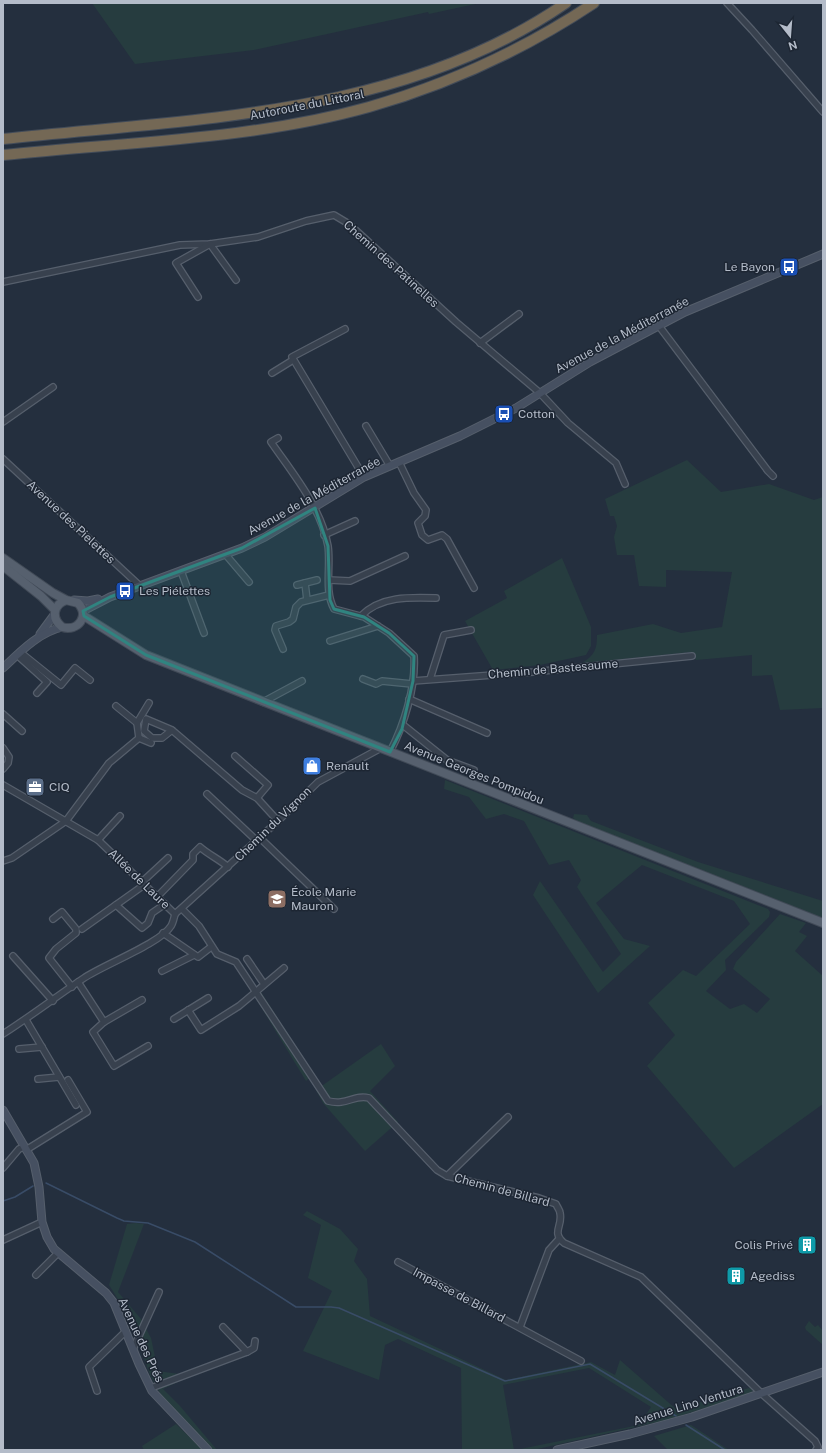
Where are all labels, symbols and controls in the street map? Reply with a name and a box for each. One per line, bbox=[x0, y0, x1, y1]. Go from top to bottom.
north arrow bbox=[770, 16, 810, 56]
text: N bbox=[787, 39, 799, 53]
street label: Autoroute du Littoral bbox=[249, 87, 366, 123]
street label: Chemin des Patinelles bbox=[341, 218, 441, 310]
bus stop icon: Le Bayon bbox=[778, 256, 800, 278]
place label: Le Bayon bbox=[724, 260, 775, 274]
street label: Avenue de la Méditerranée bbox=[553, 294, 691, 376]
bus stop icon: Cotton bbox=[493, 403, 515, 425]
place label: Cotton bbox=[518, 407, 555, 421]
street label: Avenue de la Méditerranée bbox=[245, 454, 383, 538]
street label: Avenue des Pielettes bbox=[24, 478, 118, 566]
bus stop icon: Les Piélettes bbox=[114, 580, 136, 602]
place label: Les Piélettes bbox=[139, 584, 210, 598]
street label: Chemin de Bastesaume bbox=[487, 656, 619, 682]
street label: Avenue Georges Pompidou bbox=[402, 738, 546, 808]
shop icon: Renault bbox=[301, 755, 323, 777]
place label: Renault bbox=[326, 759, 369, 773]
office icon: CIQ bbox=[24, 776, 46, 798]
place label: CIQ bbox=[49, 780, 70, 794]
street label: Chemin du Vignon bbox=[232, 784, 314, 864]
street label: Allée de Laure bbox=[105, 846, 173, 912]
place label: École Marie Mauron bbox=[291, 885, 356, 913]
school or university icon: École Marie Mauron bbox=[266, 888, 288, 910]
street label: Chemin de Billard bbox=[453, 1171, 551, 1209]
building icon: Colis Privé bbox=[796, 1234, 818, 1256]
place label: Colis Privé bbox=[734, 1238, 793, 1252]
street label: Impasse de Billard bbox=[411, 1265, 507, 1325]
building icon: Agediss bbox=[725, 1265, 747, 1287]
place label: Agediss bbox=[750, 1269, 795, 1283]
street label: Avenue des Prés bbox=[115, 1295, 167, 1385]
street label: Avenue Lino Ventura bbox=[631, 1382, 745, 1428]

